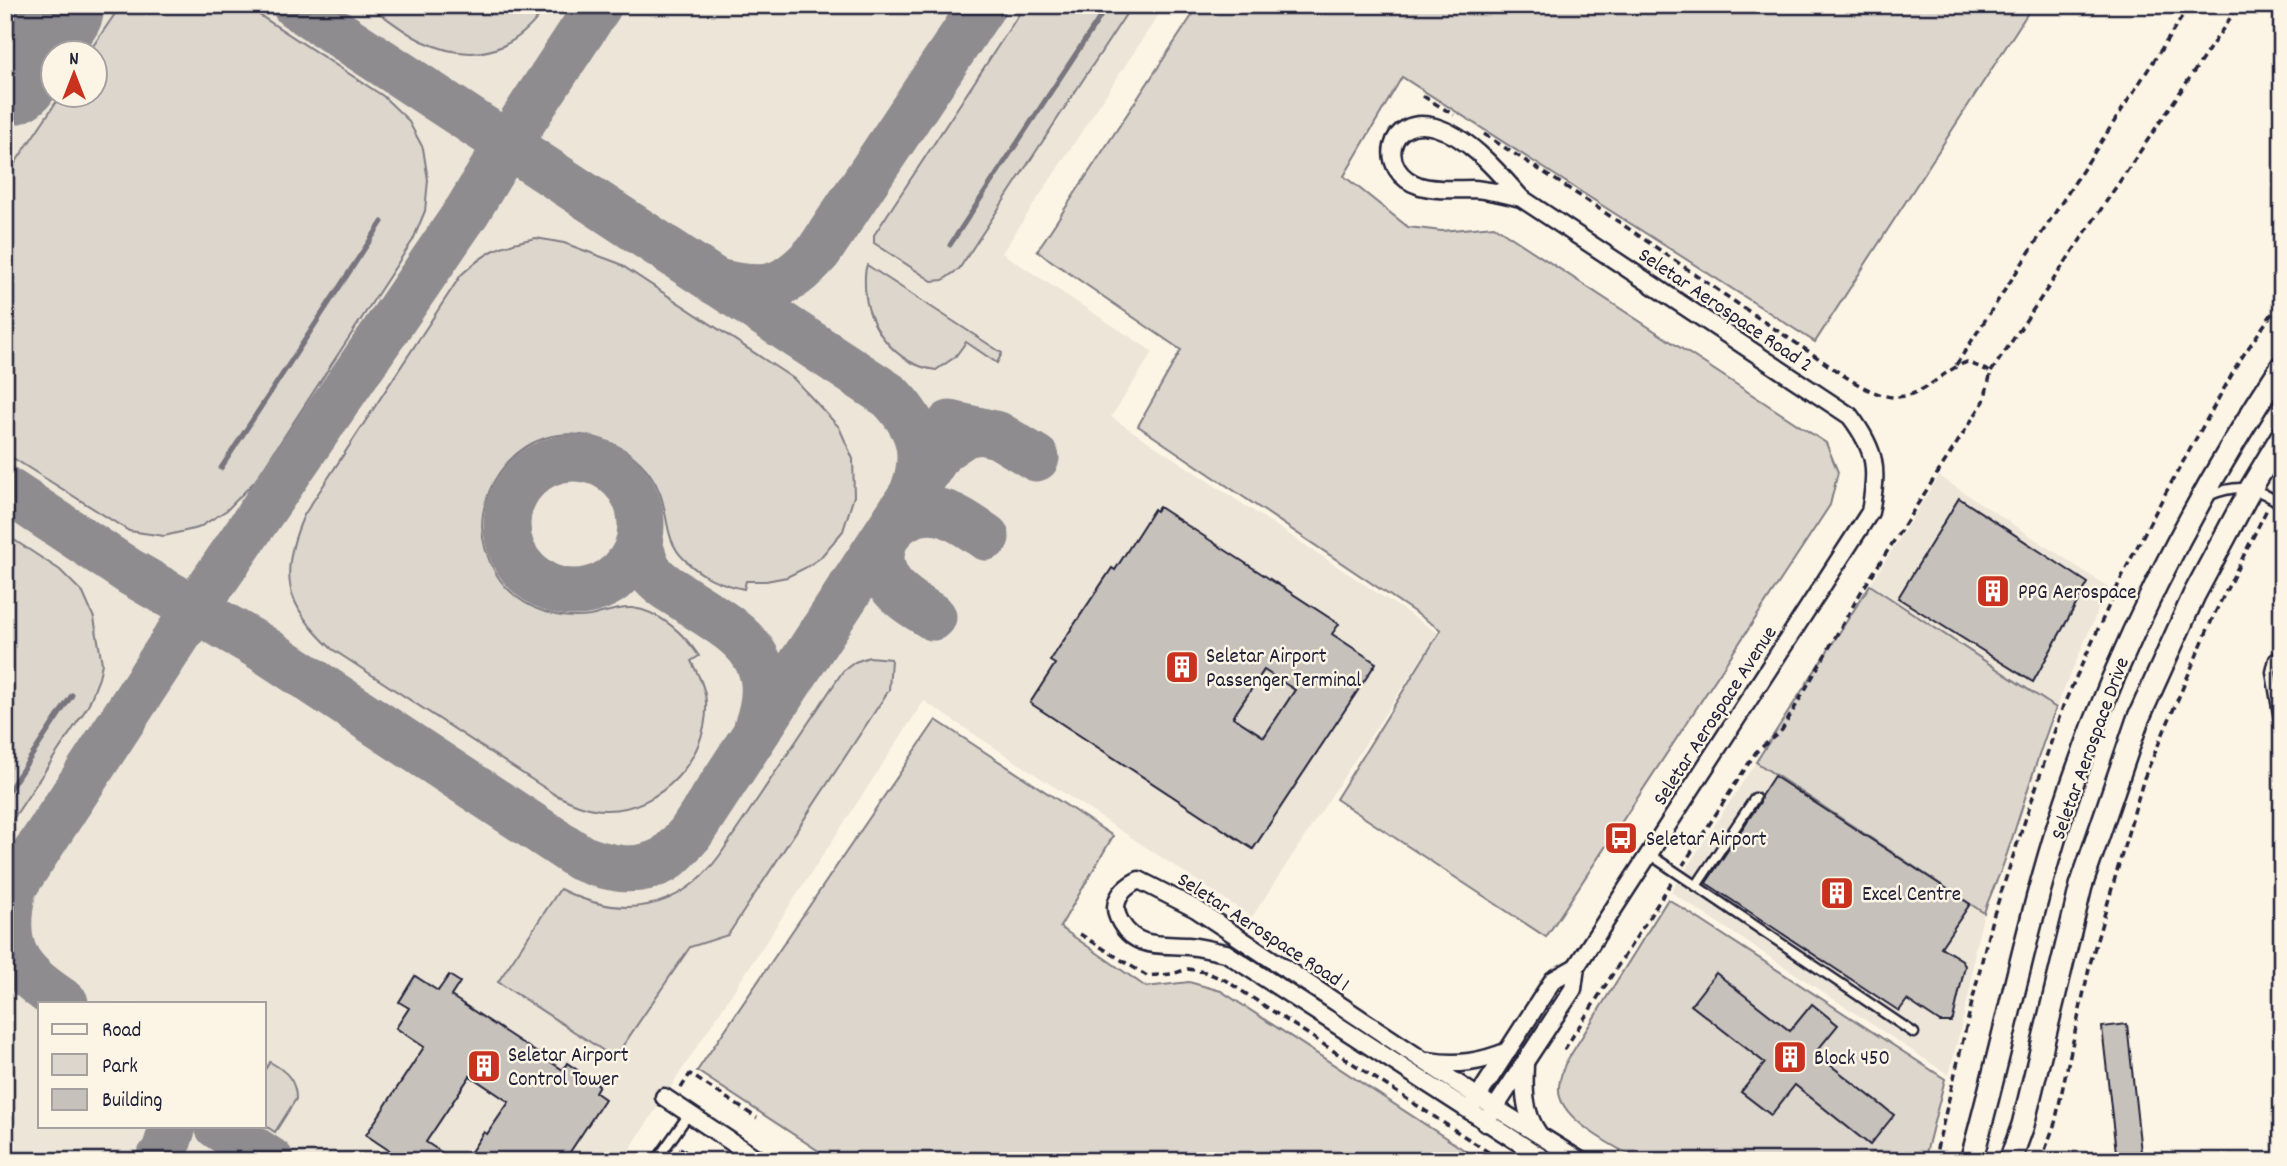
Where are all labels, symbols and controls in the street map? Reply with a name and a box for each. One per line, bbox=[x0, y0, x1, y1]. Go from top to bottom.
north arrow bbox=[38, 38, 108, 108]
text: N bbox=[69, 47, 79, 74]
street label: Seletar Aerospace Road 2 bbox=[1631, 242, 1818, 381]
building icon: PPG Aerospace bbox=[1974, 572, 2012, 610]
place label: PPG Aerospace bbox=[2018, 579, 2136, 609]
street label: Seletar Aerospace Avenue bbox=[1647, 621, 1786, 812]
place label: Seletar Airport Passenger Terminal bbox=[1206, 643, 1361, 697]
building icon: Seletar Airport Passenger Terminal bbox=[1163, 648, 1201, 686]
street label: Seletar Aerospace Drive bbox=[2045, 654, 2139, 844]
bus stop icon: Seletar Airport bbox=[1602, 819, 1640, 857]
place label: Seletar Airport bbox=[1646, 826, 1767, 856]
street label: Seletar Aerospace Road 1 bbox=[1170, 866, 1355, 1001]
building icon: Excel Centre bbox=[1818, 874, 1856, 912]
place label: Excel Centre bbox=[1862, 881, 1961, 911]
legend bbox=[38, 1002, 266, 1128]
text: Road bbox=[102, 1017, 141, 1047]
building icon: Block 450 bbox=[1771, 1038, 1809, 1076]
place label: Seletar Airport Control Tower bbox=[508, 1042, 629, 1096]
place label: Block 450 bbox=[1814, 1045, 1890, 1075]
building icon: Seletar Airport Control Tower bbox=[465, 1047, 503, 1085]
text: Park bbox=[102, 1053, 138, 1083]
text: Building bbox=[102, 1087, 162, 1117]

